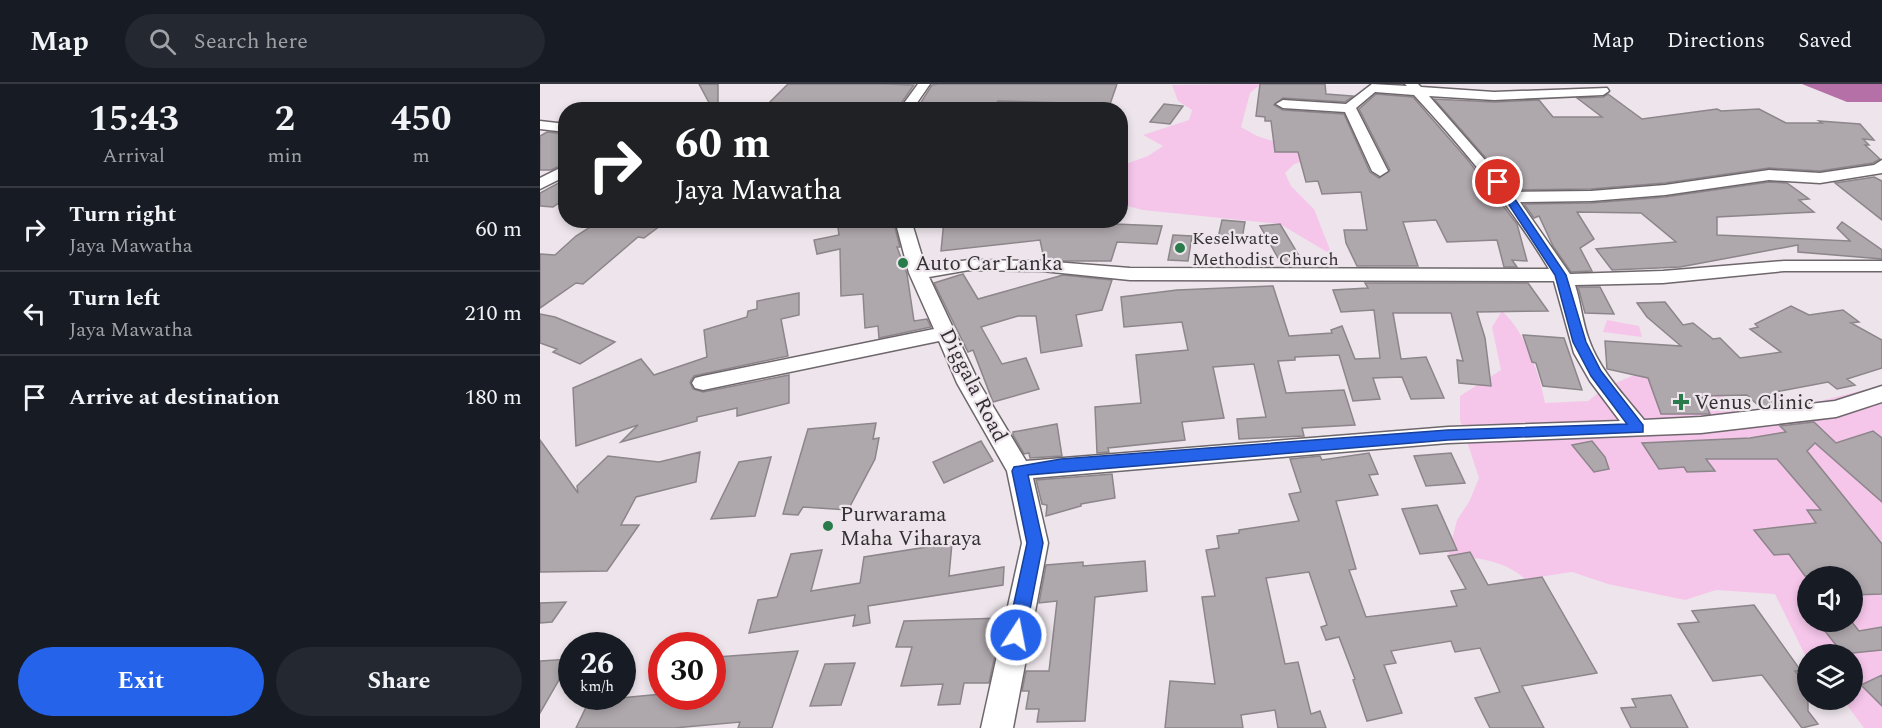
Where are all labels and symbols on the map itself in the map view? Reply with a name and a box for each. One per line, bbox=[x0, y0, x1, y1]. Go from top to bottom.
pin bbox=[1472, 156, 1523, 207]
place label: Keselwatte Methodist Church bbox=[1192, 225, 1339, 273]
marker: Keselwatte Methodist Church bbox=[1173, 241, 1187, 255]
place label: Auto Car Lanka bbox=[915, 248, 1063, 280]
marker: Auto Car Lanka bbox=[896, 256, 910, 270]
street label: Diggala Road bbox=[931, 323, 1016, 448]
place label: Venus Clinic bbox=[1694, 387, 1814, 419]
marker: Venus Clinic bbox=[1672, 393, 1690, 411]
place label: Purwarama Maha Viharaya bbox=[840, 499, 982, 555]
marker: Purwarama Maha Viharaya bbox=[821, 519, 835, 533]
position arrow bbox=[984, 603, 1048, 667]
speed limit sign: 30 bbox=[648, 632, 726, 710]

